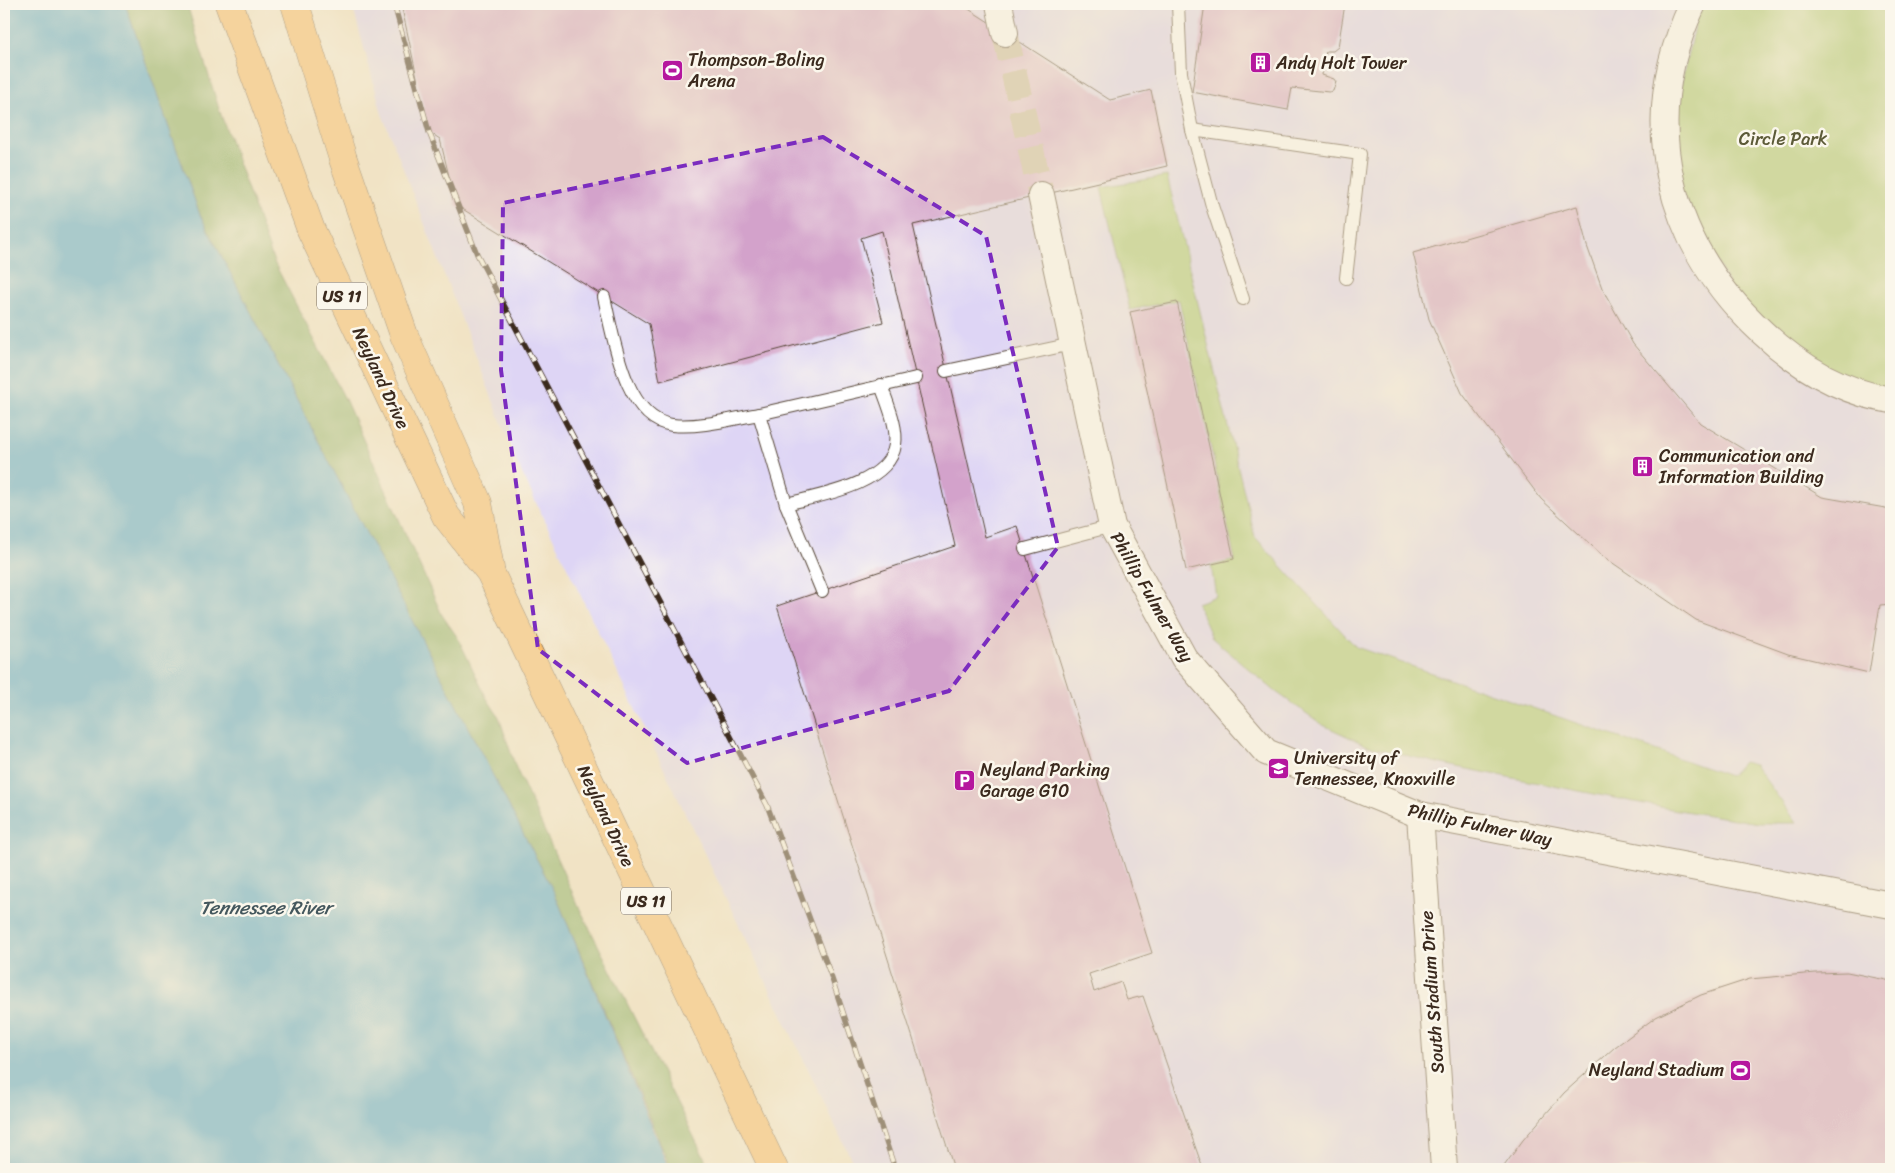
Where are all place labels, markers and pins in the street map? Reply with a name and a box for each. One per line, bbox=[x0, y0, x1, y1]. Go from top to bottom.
place label: Thompson-Boling Arena bbox=[687, 44, 825, 97]
place label: Andy Holt Tower bbox=[1275, 47, 1408, 79]
building icon: Andy Holt Tower bbox=[1248, 51, 1272, 75]
sports icon: Thompson-Boling Arena bbox=[660, 58, 684, 82]
place label: Communication and Information Building bbox=[1658, 440, 1824, 493]
building icon: Communication and Information Building bbox=[1631, 454, 1655, 478]
place label: University of Tennessee, Knoxville bbox=[1294, 742, 1455, 795]
place label: Neyland Parking Garage G10 bbox=[980, 754, 1110, 807]
school or university icon: University of Tennessee, Knoxville bbox=[1266, 756, 1290, 780]
parking icon: Neyland Parking Garage G10 bbox=[952, 768, 976, 792]
place label: Neyland Stadium bbox=[1589, 1054, 1724, 1086]
sports icon: Neyland Stadium bbox=[1728, 1058, 1752, 1082]

